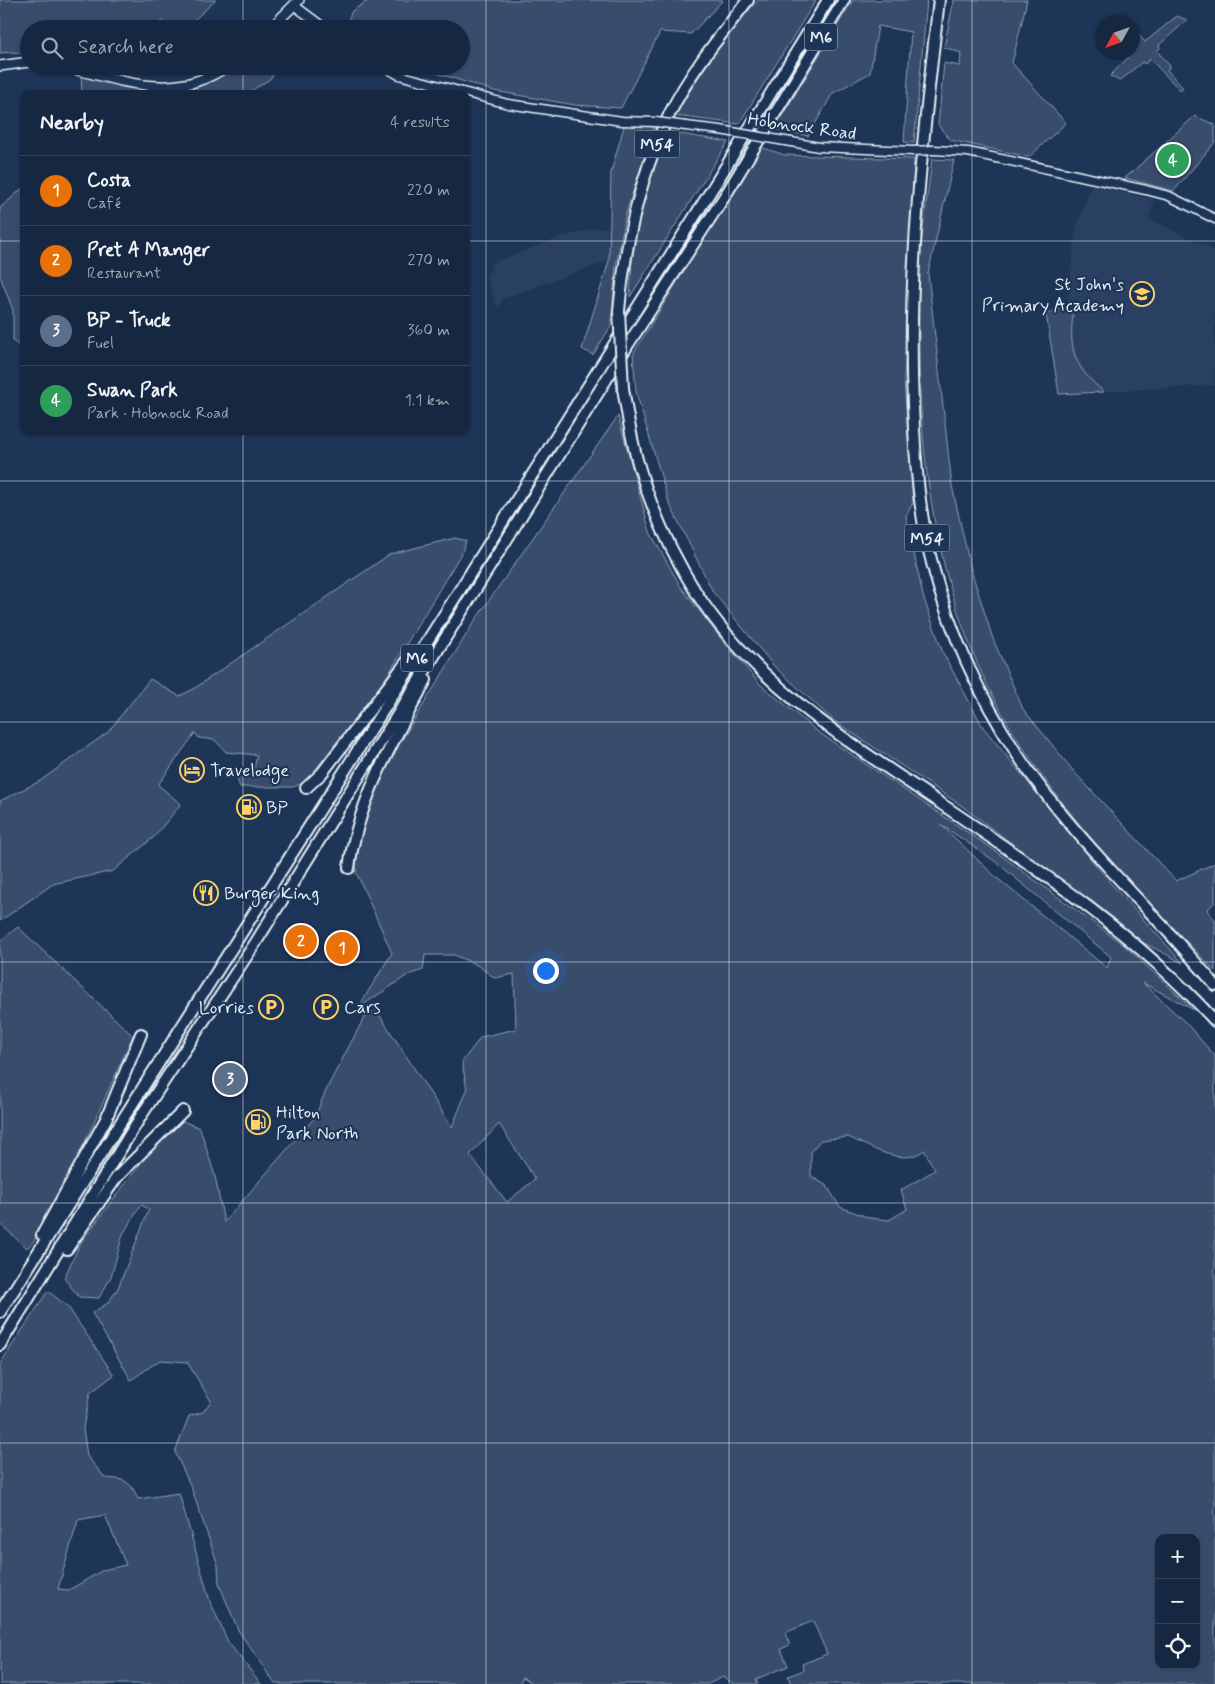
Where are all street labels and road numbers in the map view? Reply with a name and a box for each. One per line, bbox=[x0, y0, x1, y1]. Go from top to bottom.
road number: M6 bbox=[805, 24, 837, 51]
street label: Hobnock Road bbox=[746, 107, 858, 146]
road number: M54 bbox=[634, 130, 680, 158]
road number: M54 bbox=[904, 524, 950, 552]
road number: M6 bbox=[401, 644, 433, 671]

